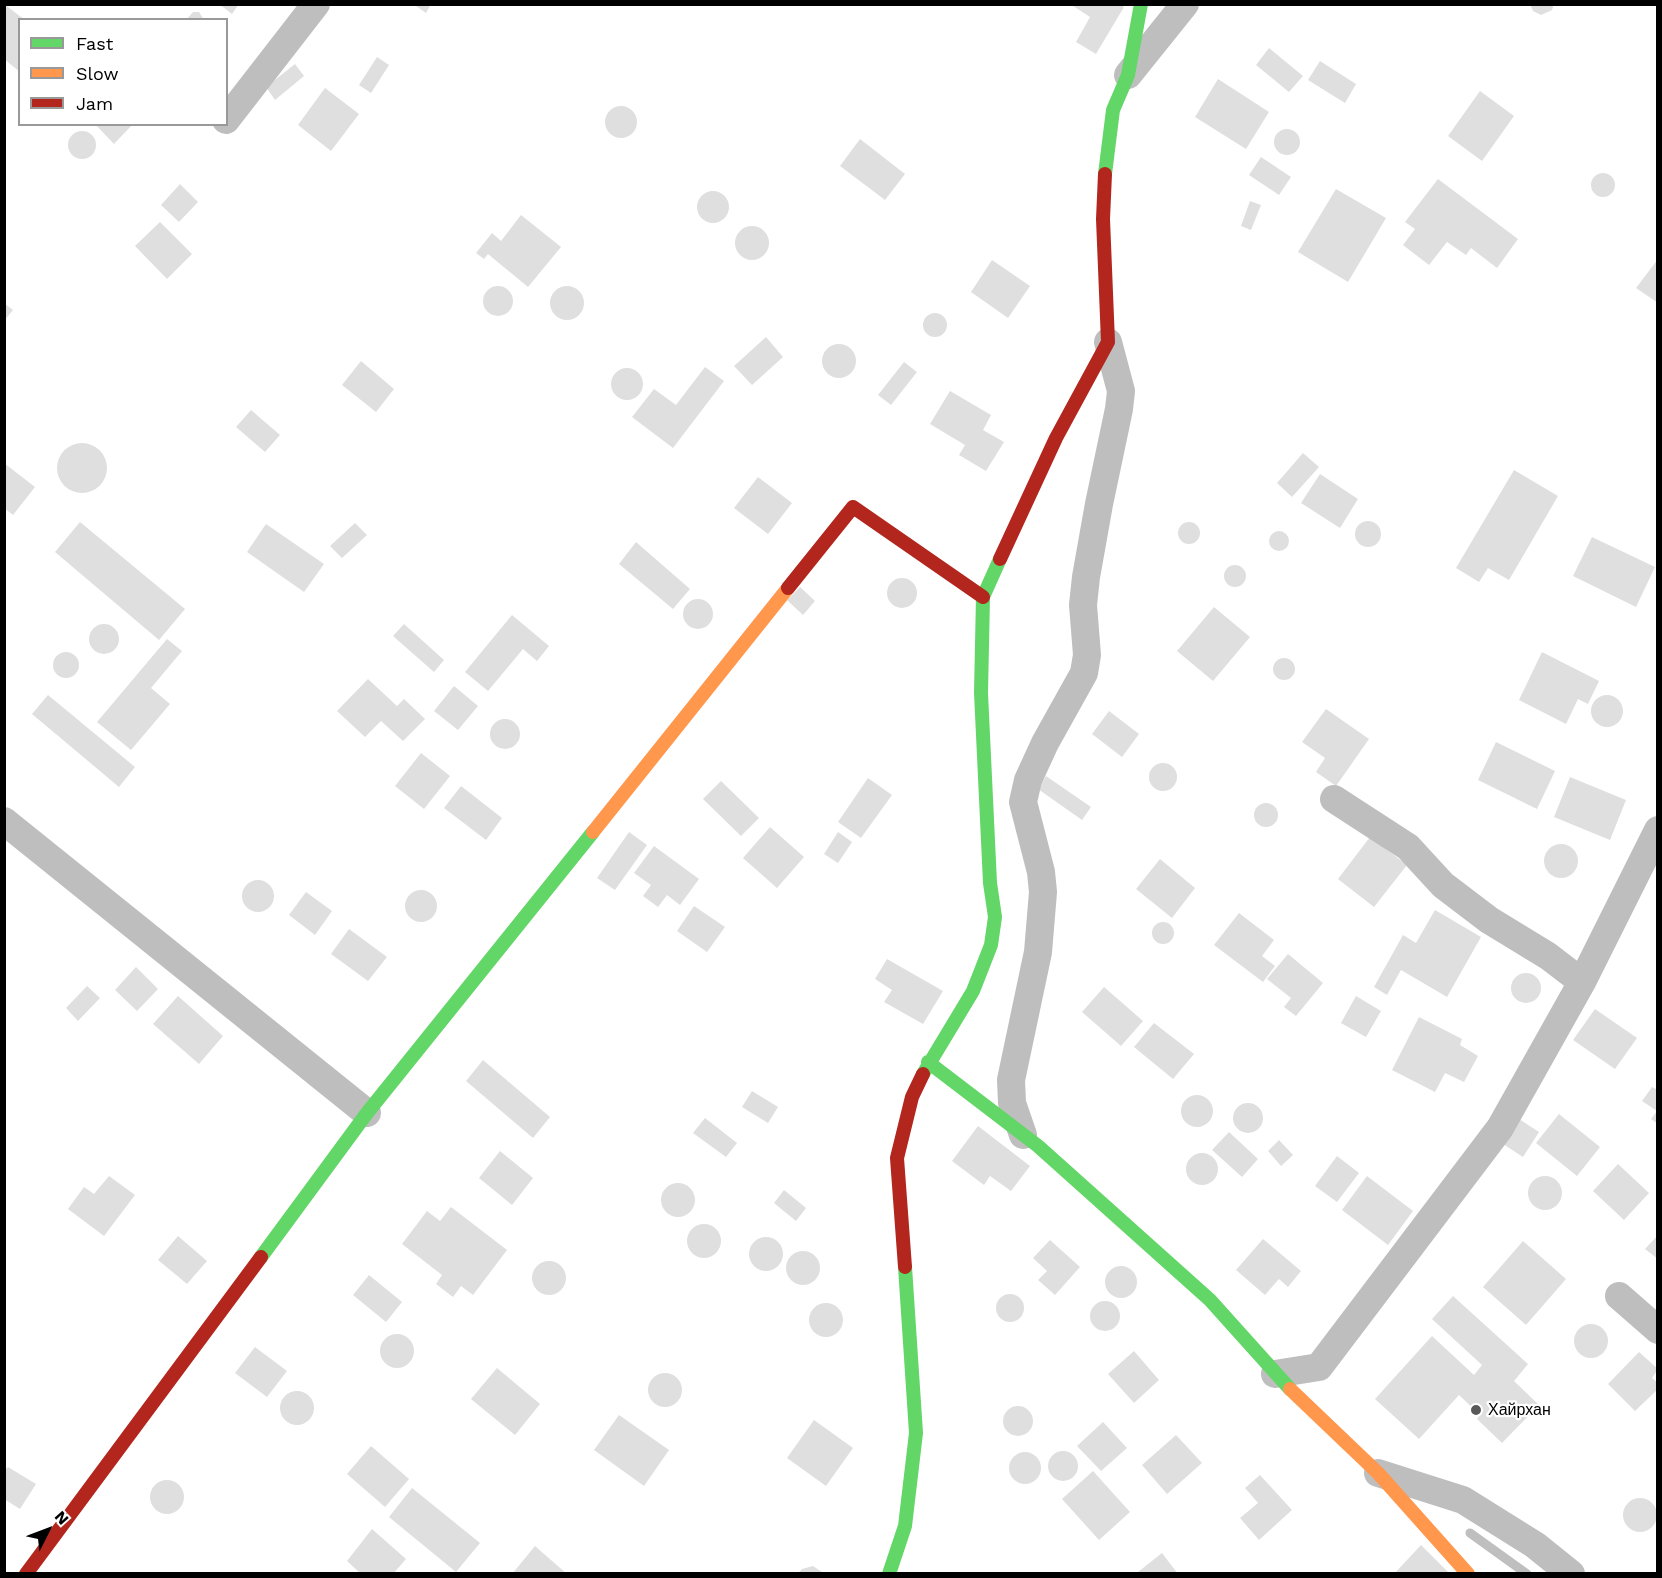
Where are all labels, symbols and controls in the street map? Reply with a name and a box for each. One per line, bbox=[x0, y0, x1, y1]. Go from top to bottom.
legend bbox=[18, 18, 228, 126]
text: Fast bbox=[76, 33, 113, 54]
text: Slow bbox=[76, 63, 119, 84]
text: Jam bbox=[76, 93, 113, 114]
place label: Хайрхан bbox=[1488, 1400, 1551, 1420]
marker: Хайрхан bbox=[1469, 1403, 1483, 1417]
north arrow bbox=[18, 1500, 78, 1560]
text: N bbox=[51, 1507, 73, 1528]

